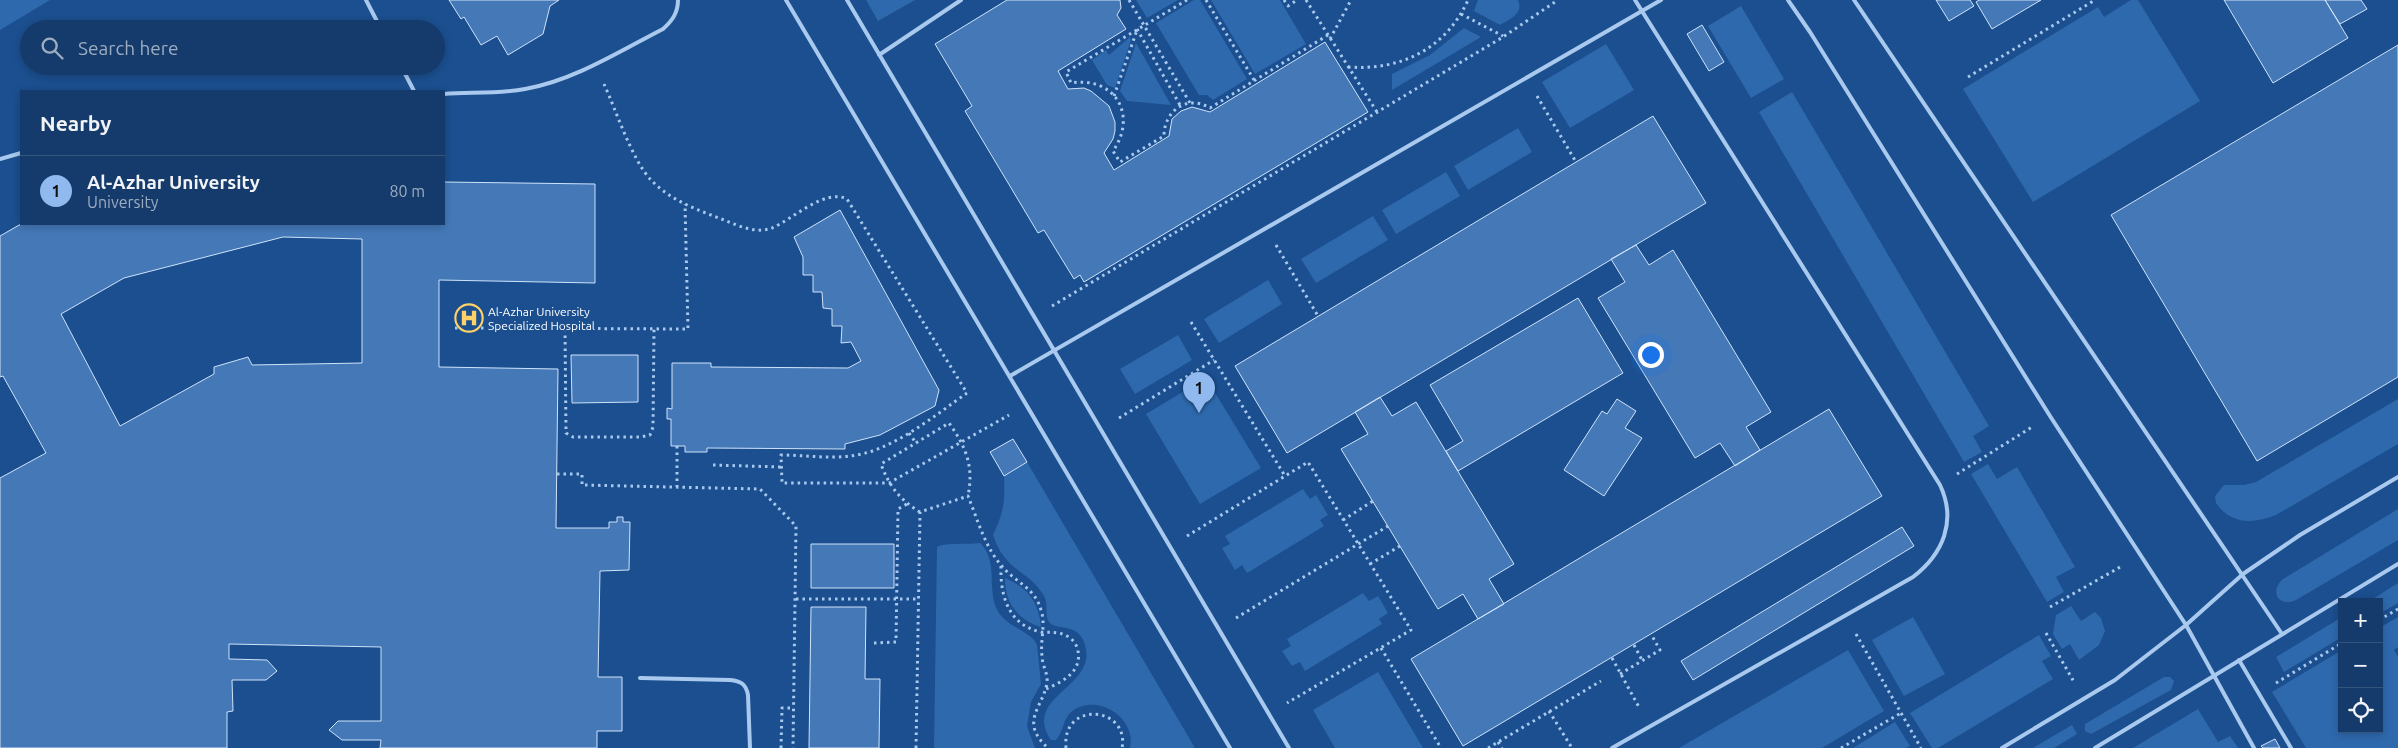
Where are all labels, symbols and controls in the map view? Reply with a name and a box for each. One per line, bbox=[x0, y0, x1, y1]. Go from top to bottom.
search box bbox=[20, 20, 445, 75]
icon: search bbox=[38, 34, 66, 62]
text: Search here bbox=[78, 37, 178, 59]
text: Nearby bbox=[40, 111, 111, 135]
text: Al-Azhar University bbox=[87, 171, 260, 193]
text: 1 bbox=[51, 182, 61, 200]
text: 80 m bbox=[389, 182, 425, 200]
text: University bbox=[87, 193, 158, 211]
hospital icon: Al-Azhar University Specialized Hospital bbox=[454, 303, 484, 333]
place label: Al-Azhar University Specialized Hospital bbox=[488, 305, 595, 332]
your location bbox=[1638, 342, 1664, 368]
pin: 1 bbox=[1183, 372, 1215, 413]
map controls bbox=[2338, 598, 2383, 733]
button: + bbox=[2338, 598, 2383, 643]
button: − bbox=[2338, 643, 2383, 688]
button: locate bbox=[2338, 688, 2383, 733]

